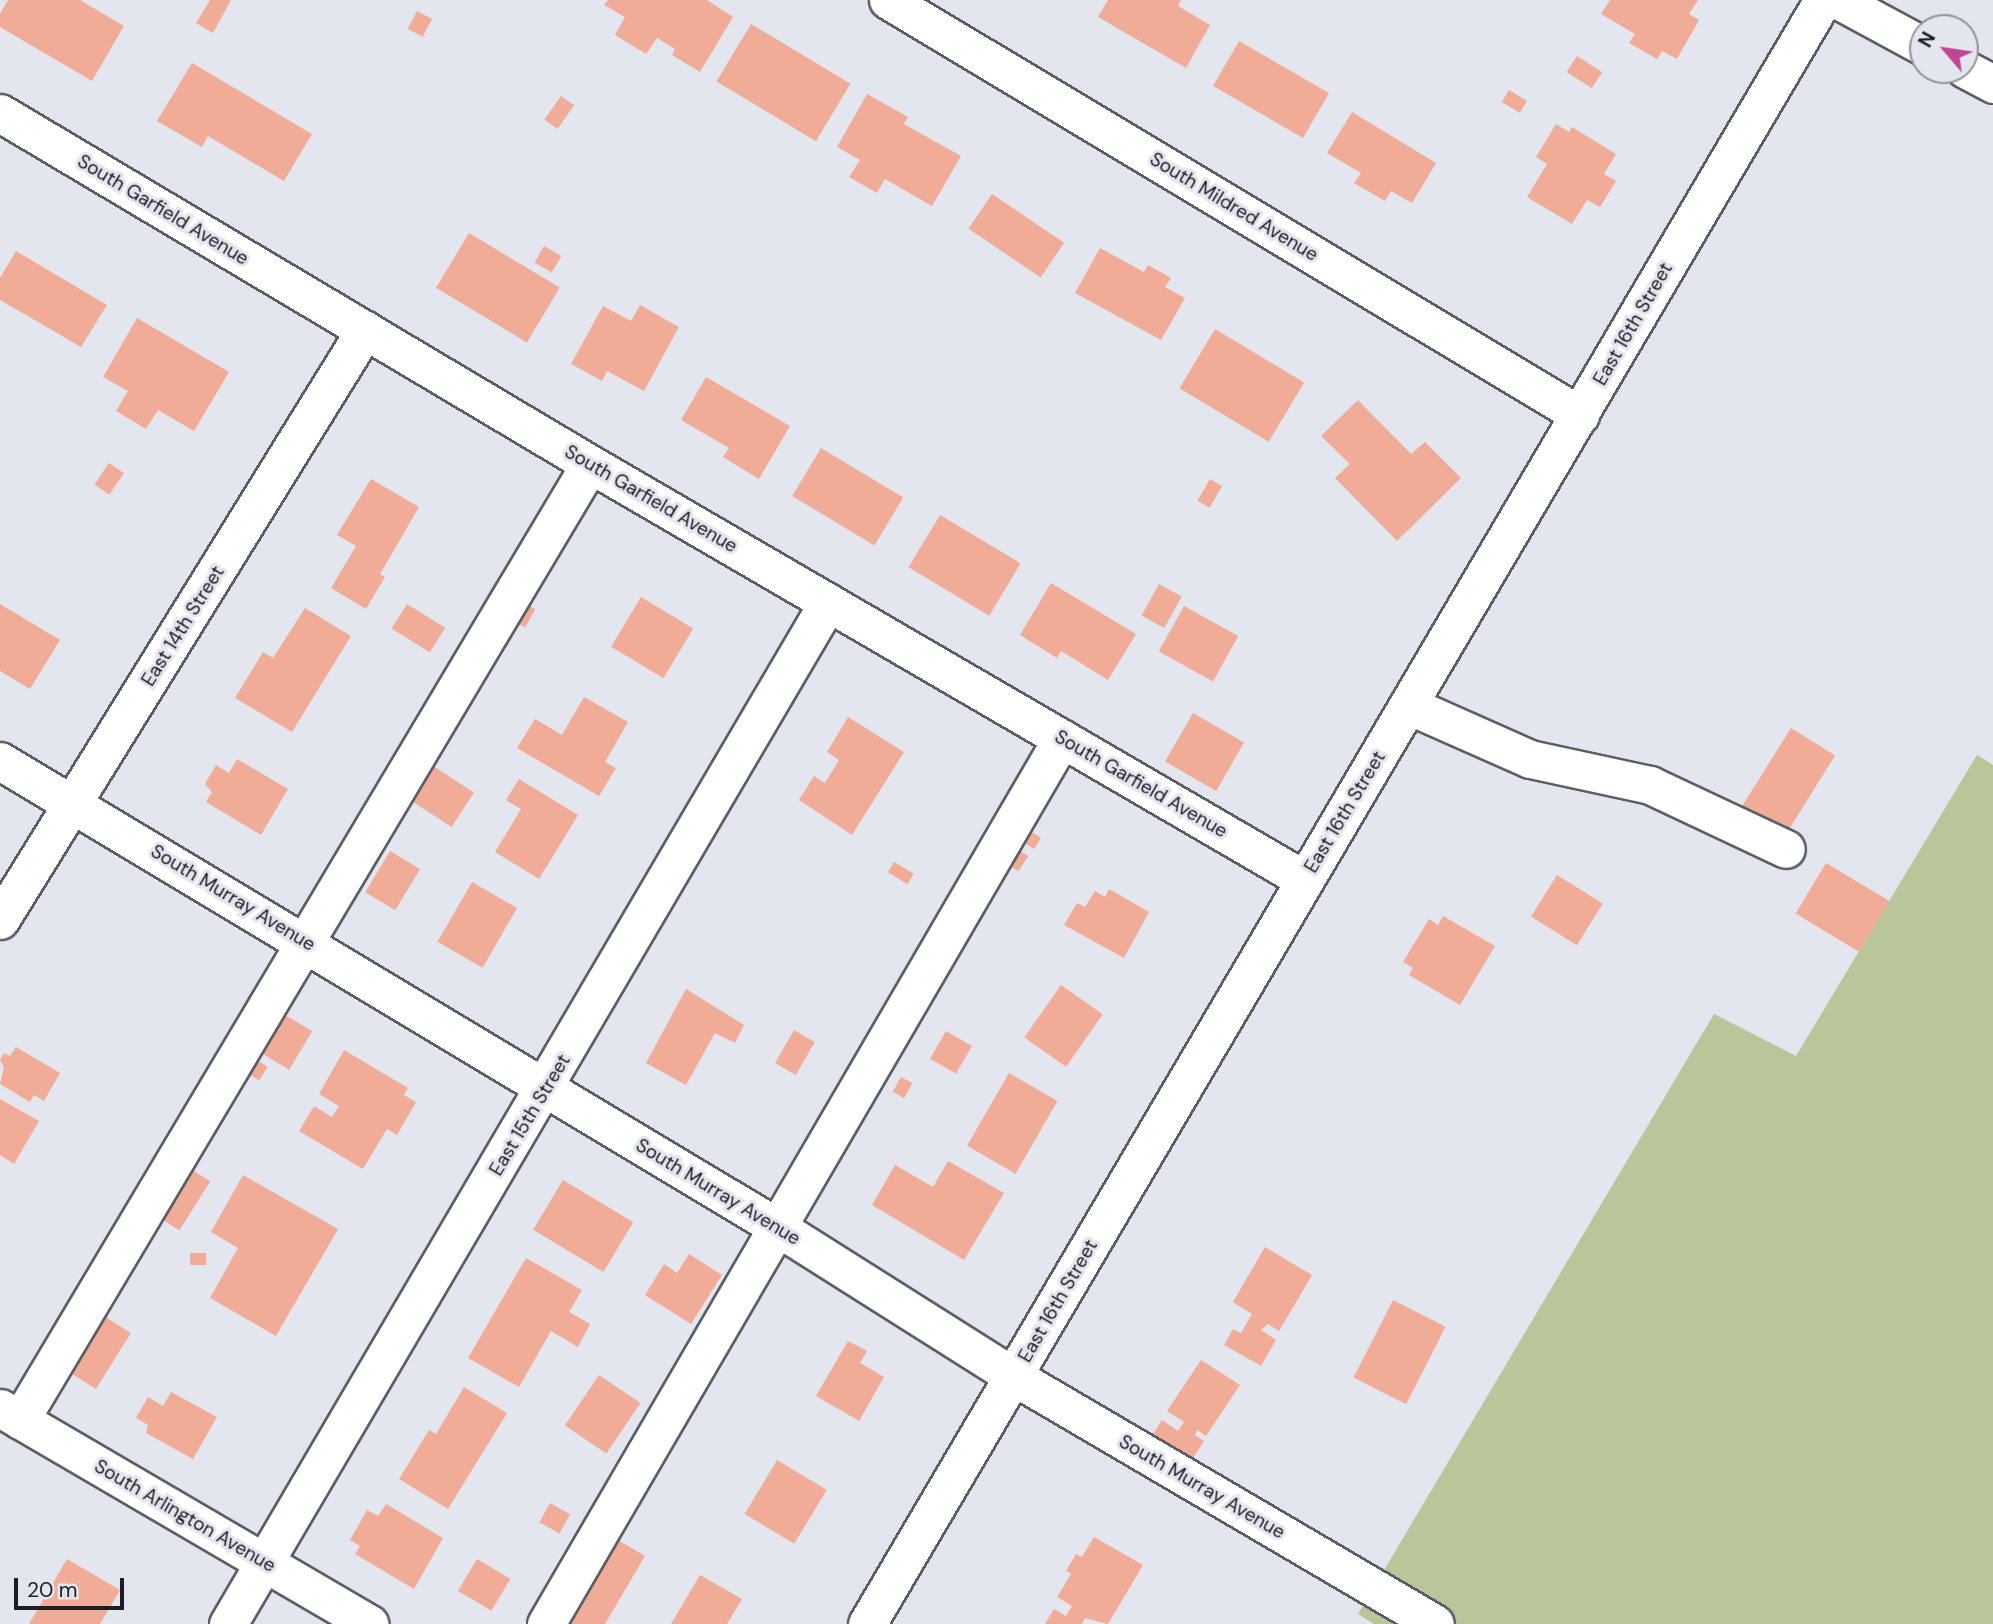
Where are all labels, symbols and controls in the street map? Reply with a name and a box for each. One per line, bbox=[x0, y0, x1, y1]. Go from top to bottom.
north arrow bbox=[1909, 14, 1979, 84]
text: N bbox=[1913, 27, 1941, 52]
street label: South Mildred Avenue bbox=[1146, 148, 1322, 266]
street label: South Garfield Avenue bbox=[73, 150, 253, 270]
street label: East 16th Street bbox=[1589, 259, 1677, 389]
street label: South Garfield Avenue bbox=[561, 440, 741, 558]
street label: East 14th Street bbox=[137, 562, 229, 690]
street label: South Garfield Avenue bbox=[1051, 725, 1231, 843]
street label: East 16th Street bbox=[1300, 747, 1390, 877]
street label: South Murray Avenue bbox=[147, 840, 319, 956]
street label: East 15th Street bbox=[485, 1050, 575, 1180]
street label: South Murray Avenue bbox=[632, 1134, 804, 1250]
street label: East 16th Street bbox=[1014, 1236, 1102, 1366]
street label: South Murray Avenue bbox=[1115, 1430, 1289, 1544]
street label: South Arlington Avenue bbox=[90, 1455, 280, 1577]
scale bar bbox=[18, 1564, 128, 1608]
text: 20 m bbox=[27, 1576, 78, 1604]

